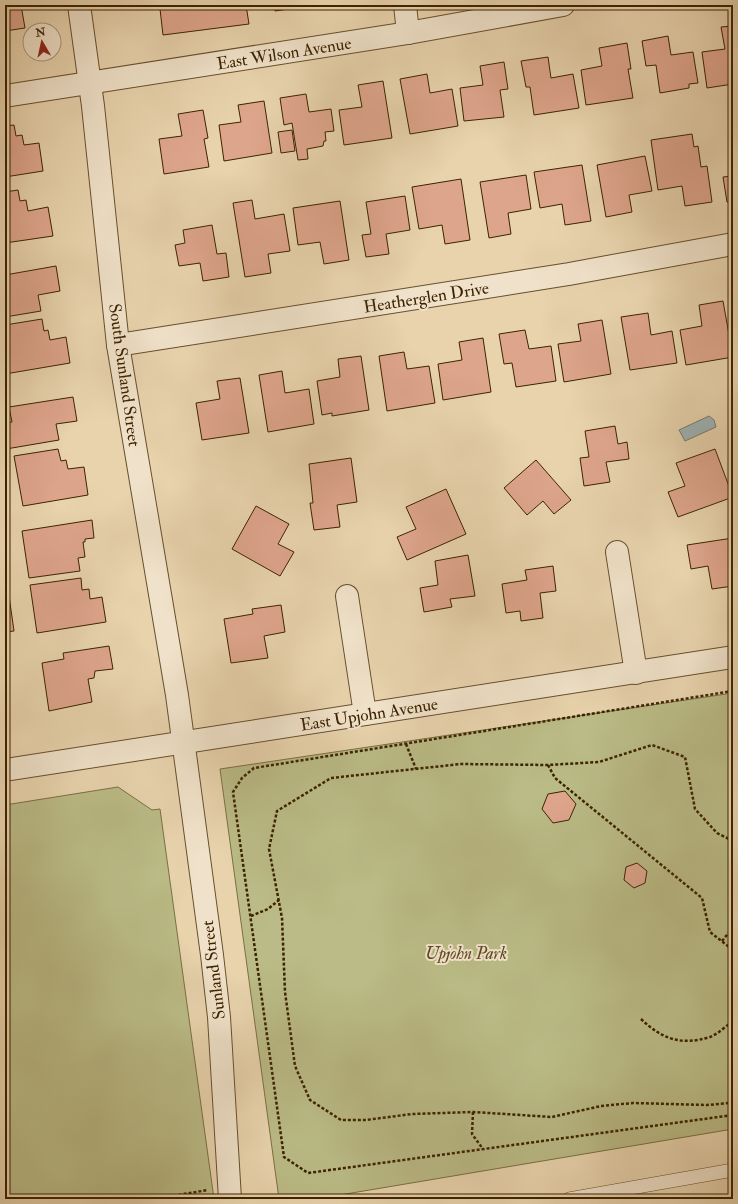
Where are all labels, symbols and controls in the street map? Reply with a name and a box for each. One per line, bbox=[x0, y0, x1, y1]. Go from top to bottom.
north arrow bbox=[22, 22, 62, 62]
text: N bbox=[34, 25, 48, 40]
street label: East Wilson Avenue bbox=[215, 32, 353, 74]
street label: Heatherglen Drive bbox=[362, 277, 490, 318]
street label: South Sunland Street bbox=[104, 302, 145, 448]
street label: East Upjohn Avenue bbox=[299, 693, 440, 737]
street label: Sunland Street bbox=[197, 919, 230, 1021]
park label: Upjohn Park bbox=[425, 943, 507, 964]

